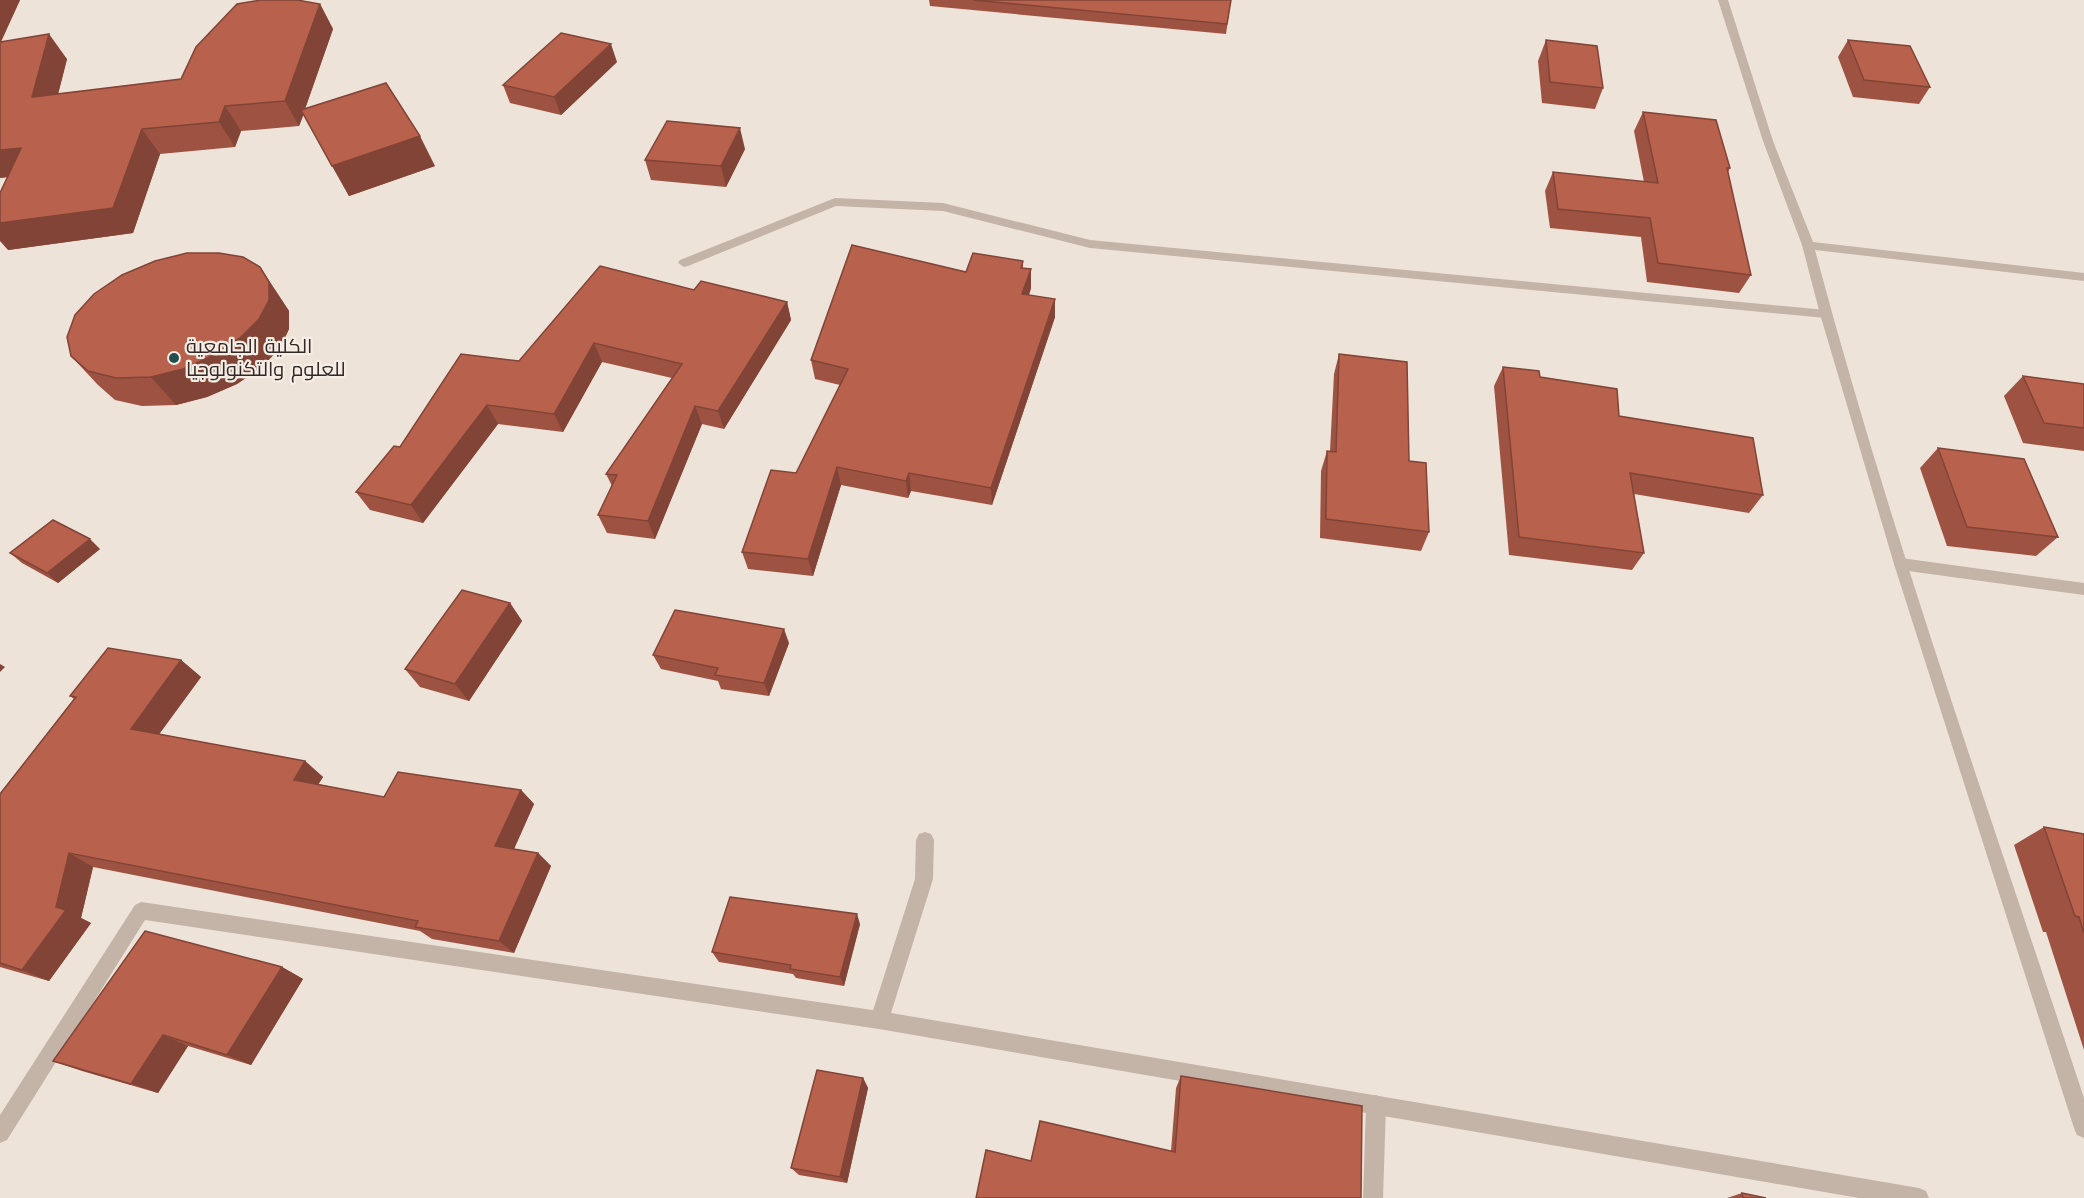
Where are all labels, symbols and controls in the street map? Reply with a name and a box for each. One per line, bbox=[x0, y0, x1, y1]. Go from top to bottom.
place label: الكلية الجامعية للعلوم والتكنولوجيا bbox=[186, 334, 346, 383]
marker: الكلية الجامعية للعلوم والتكنولوجيا bbox=[167, 351, 181, 365]

